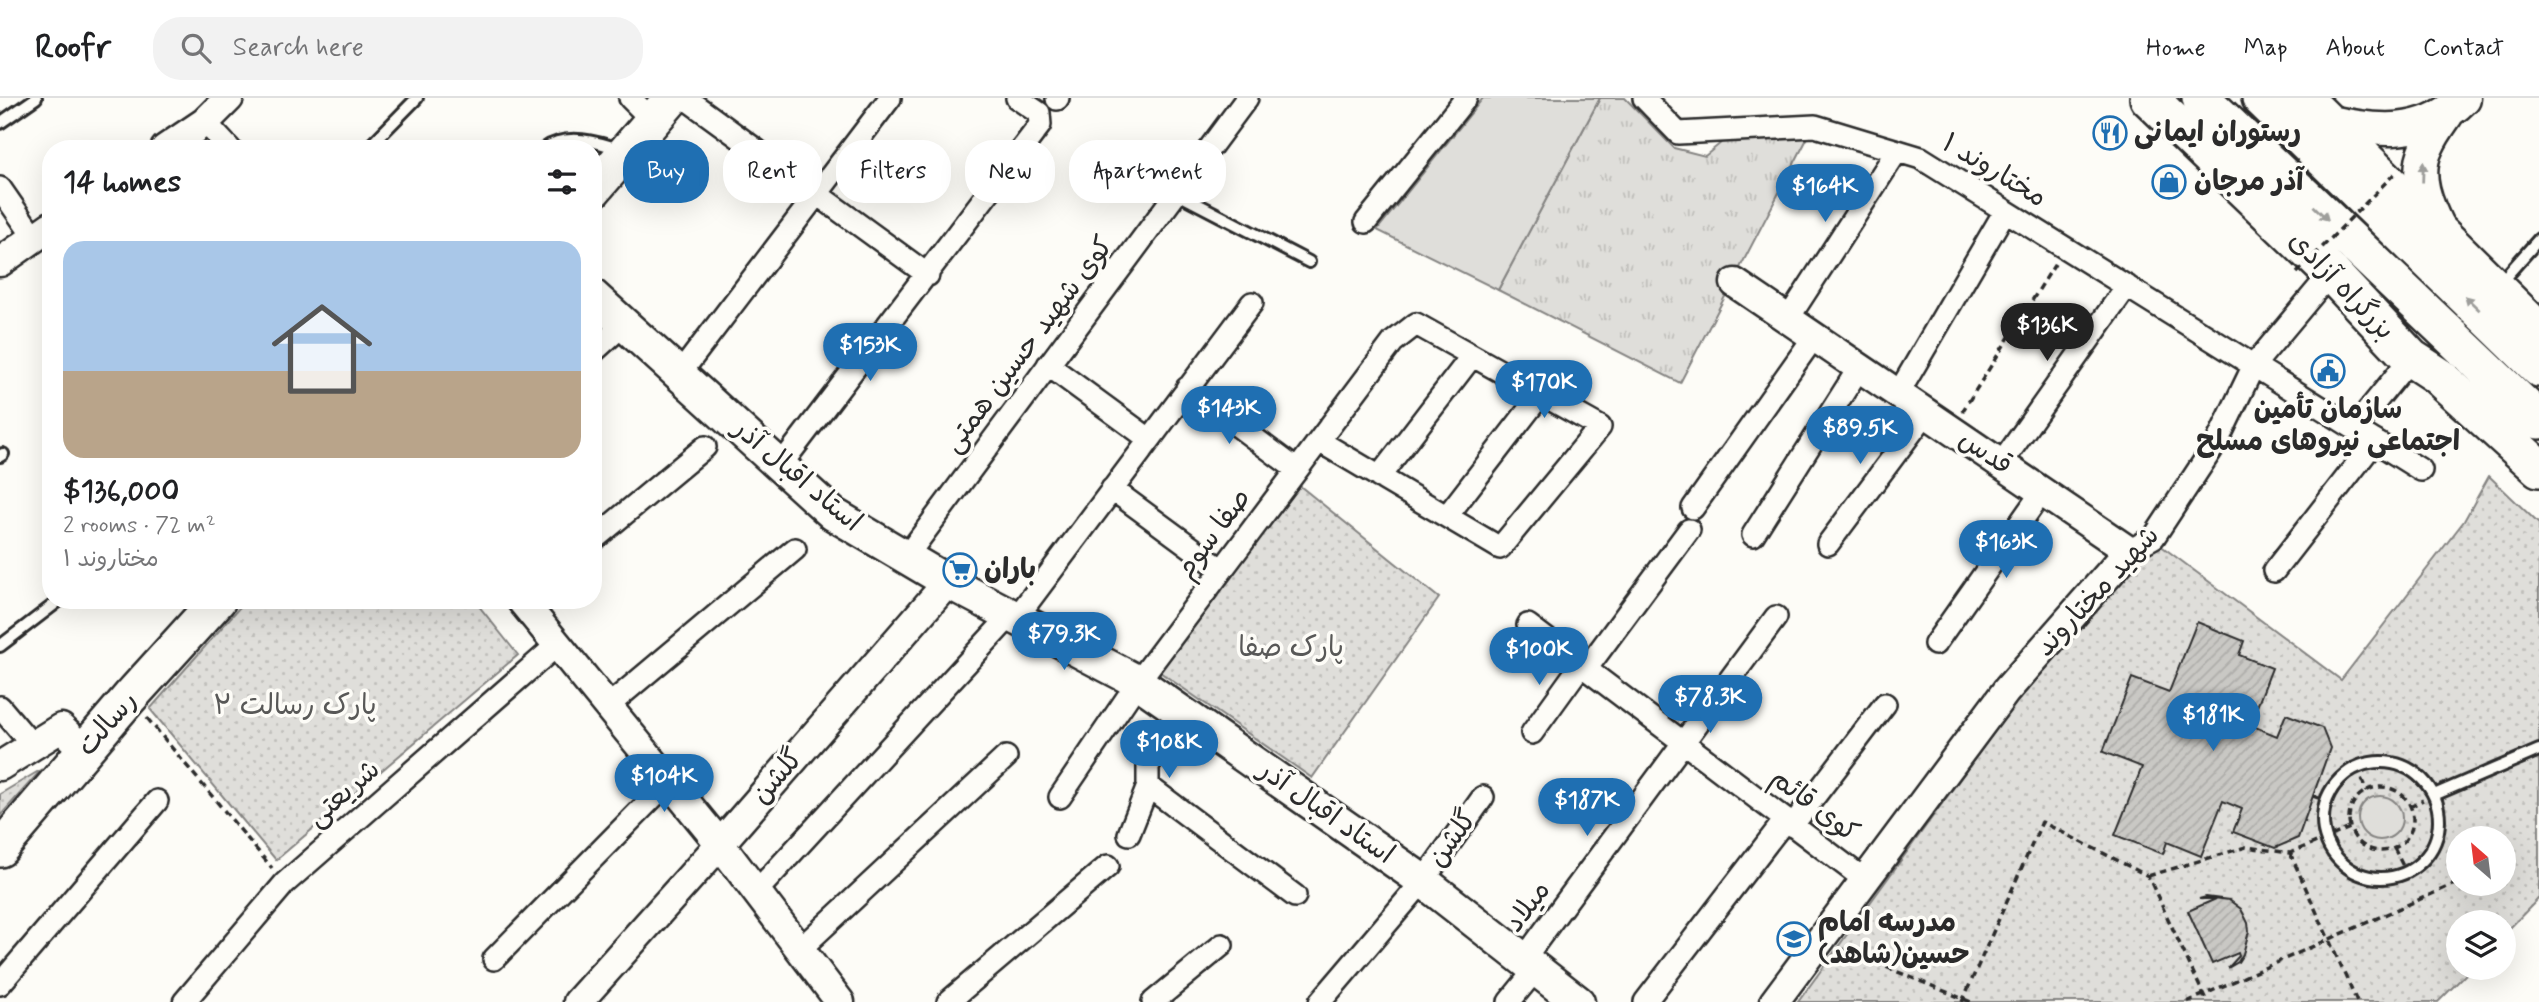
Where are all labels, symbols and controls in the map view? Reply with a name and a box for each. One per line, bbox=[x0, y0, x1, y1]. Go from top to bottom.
search box bbox=[153, 17, 643, 80]
text: Roofr bbox=[35, 26, 111, 70]
icon: search bbox=[177, 29, 215, 67]
text: Search here bbox=[233, 31, 364, 65]
text: Home bbox=[2146, 33, 2206, 64]
text: Map bbox=[2244, 33, 2288, 64]
text: About bbox=[2326, 33, 2385, 64]
text: Contact bbox=[2423, 33, 2504, 64]
restaurant icon: رستوران ایمانی bbox=[2091, 114, 2129, 152]
place label: رستوران ایمانی bbox=[2134, 115, 2301, 152]
street label: مختاروند ۱ bbox=[1935, 125, 2053, 217]
chip: Buy bbox=[623, 140, 709, 203]
chip: Rent bbox=[723, 140, 822, 203]
chip: Filters bbox=[836, 140, 951, 203]
chip: New bbox=[965, 140, 1055, 203]
chip: Apartment bbox=[1069, 140, 1226, 203]
one-way arrow bbox=[2417, 161, 2428, 183]
text: 14 homes bbox=[63, 163, 181, 202]
icon: filters bbox=[543, 163, 581, 201]
shop icon: آذر مرجان bbox=[2150, 163, 2188, 201]
pin: $164K bbox=[1776, 164, 1874, 224]
place label: آذر مرجان bbox=[2194, 164, 2305, 201]
text: $164K bbox=[1792, 172, 1858, 202]
one-way arrow bbox=[2312, 204, 2329, 220]
street label: بزرگراه آزادی bbox=[2280, 223, 2402, 349]
street label: کوی شهید حسین همتی bbox=[935, 229, 1123, 461]
icon: home bbox=[259, 286, 385, 412]
one-way arrow bbox=[2464, 296, 2481, 312]
pin: $136K bbox=[1998, 303, 2096, 363]
text: $136K bbox=[2017, 311, 2077, 341]
pin: $153K bbox=[821, 324, 919, 383]
text: $153K bbox=[839, 331, 901, 361]
public building icon: سازمان تأمین اجتماعی نیروهای مسلح bbox=[2309, 352, 2347, 390]
pin: $170K bbox=[1495, 360, 1593, 420]
text: $170K bbox=[1511, 368, 1577, 398]
pin: $143K bbox=[1180, 386, 1278, 446]
place label: سازمان تأمین اجتماعی نیروهای مسلح bbox=[2196, 391, 2460, 461]
text: $143K bbox=[1197, 394, 1261, 424]
pin: $89.5K bbox=[1803, 406, 1917, 466]
street label: استاد اقبال آذر bbox=[723, 410, 869, 541]
text: $89.5K bbox=[1822, 414, 1898, 444]
street label: قدس bbox=[1951, 422, 2019, 484]
text: $136,000 bbox=[63, 472, 179, 511]
street label: صفا سوم bbox=[1168, 481, 1261, 587]
text: 2 rooms · 72 m² bbox=[63, 511, 216, 541]
street label: شهید مختاروند bbox=[2028, 518, 2168, 666]
pin: $163K bbox=[1957, 520, 2055, 580]
text: $163K bbox=[1975, 528, 2037, 558]
text: مختاروند ۱ bbox=[63, 545, 159, 575]
supermarket icon: باران bbox=[941, 551, 979, 589]
place label: باران bbox=[984, 552, 1036, 589]
pin: $79.3K bbox=[1007, 612, 1121, 672]
text: $79.3K bbox=[1028, 620, 1100, 650]
pin: $100K bbox=[1490, 628, 1588, 687]
park label: پارک صفا bbox=[1238, 630, 1344, 667]
text: $100K bbox=[1505, 635, 1573, 665]
pin: $78.3K bbox=[1653, 676, 1767, 735]
text: $78.3K bbox=[1674, 683, 1746, 713]
street label: رسالت bbox=[69, 684, 147, 764]
park label: پارک رسالت ۲ bbox=[213, 688, 377, 725]
pin: $181K bbox=[2164, 694, 2262, 753]
text: $181K bbox=[2182, 701, 2244, 731]
pin: $108K bbox=[1120, 720, 1218, 780]
text: $108K bbox=[1136, 728, 1202, 758]
street label: گلشن bbox=[744, 741, 812, 813]
street label: استاد اقبال آذر bbox=[1249, 751, 1401, 873]
street label: شریعتی bbox=[299, 752, 389, 836]
pin: $104K bbox=[615, 754, 713, 814]
street label: کوی قائم bbox=[1761, 760, 1866, 852]
text: $104K bbox=[631, 762, 697, 792]
pin: $187K bbox=[1538, 778, 1636, 838]
text: $187K bbox=[1554, 786, 1620, 816]
street label: گلشن bbox=[1420, 803, 1486, 875]
north arrow bbox=[2446, 826, 2516, 896]
map controls bbox=[2446, 826, 2516, 980]
street label: میلاد bbox=[1496, 874, 1560, 940]
place label: مدرسه امام حسین(شاهد) bbox=[1818, 905, 1970, 974]
button: layers bbox=[2446, 910, 2516, 980]
school or university icon: مدرسه امام حسین(شاهد) bbox=[1775, 920, 1813, 958]

